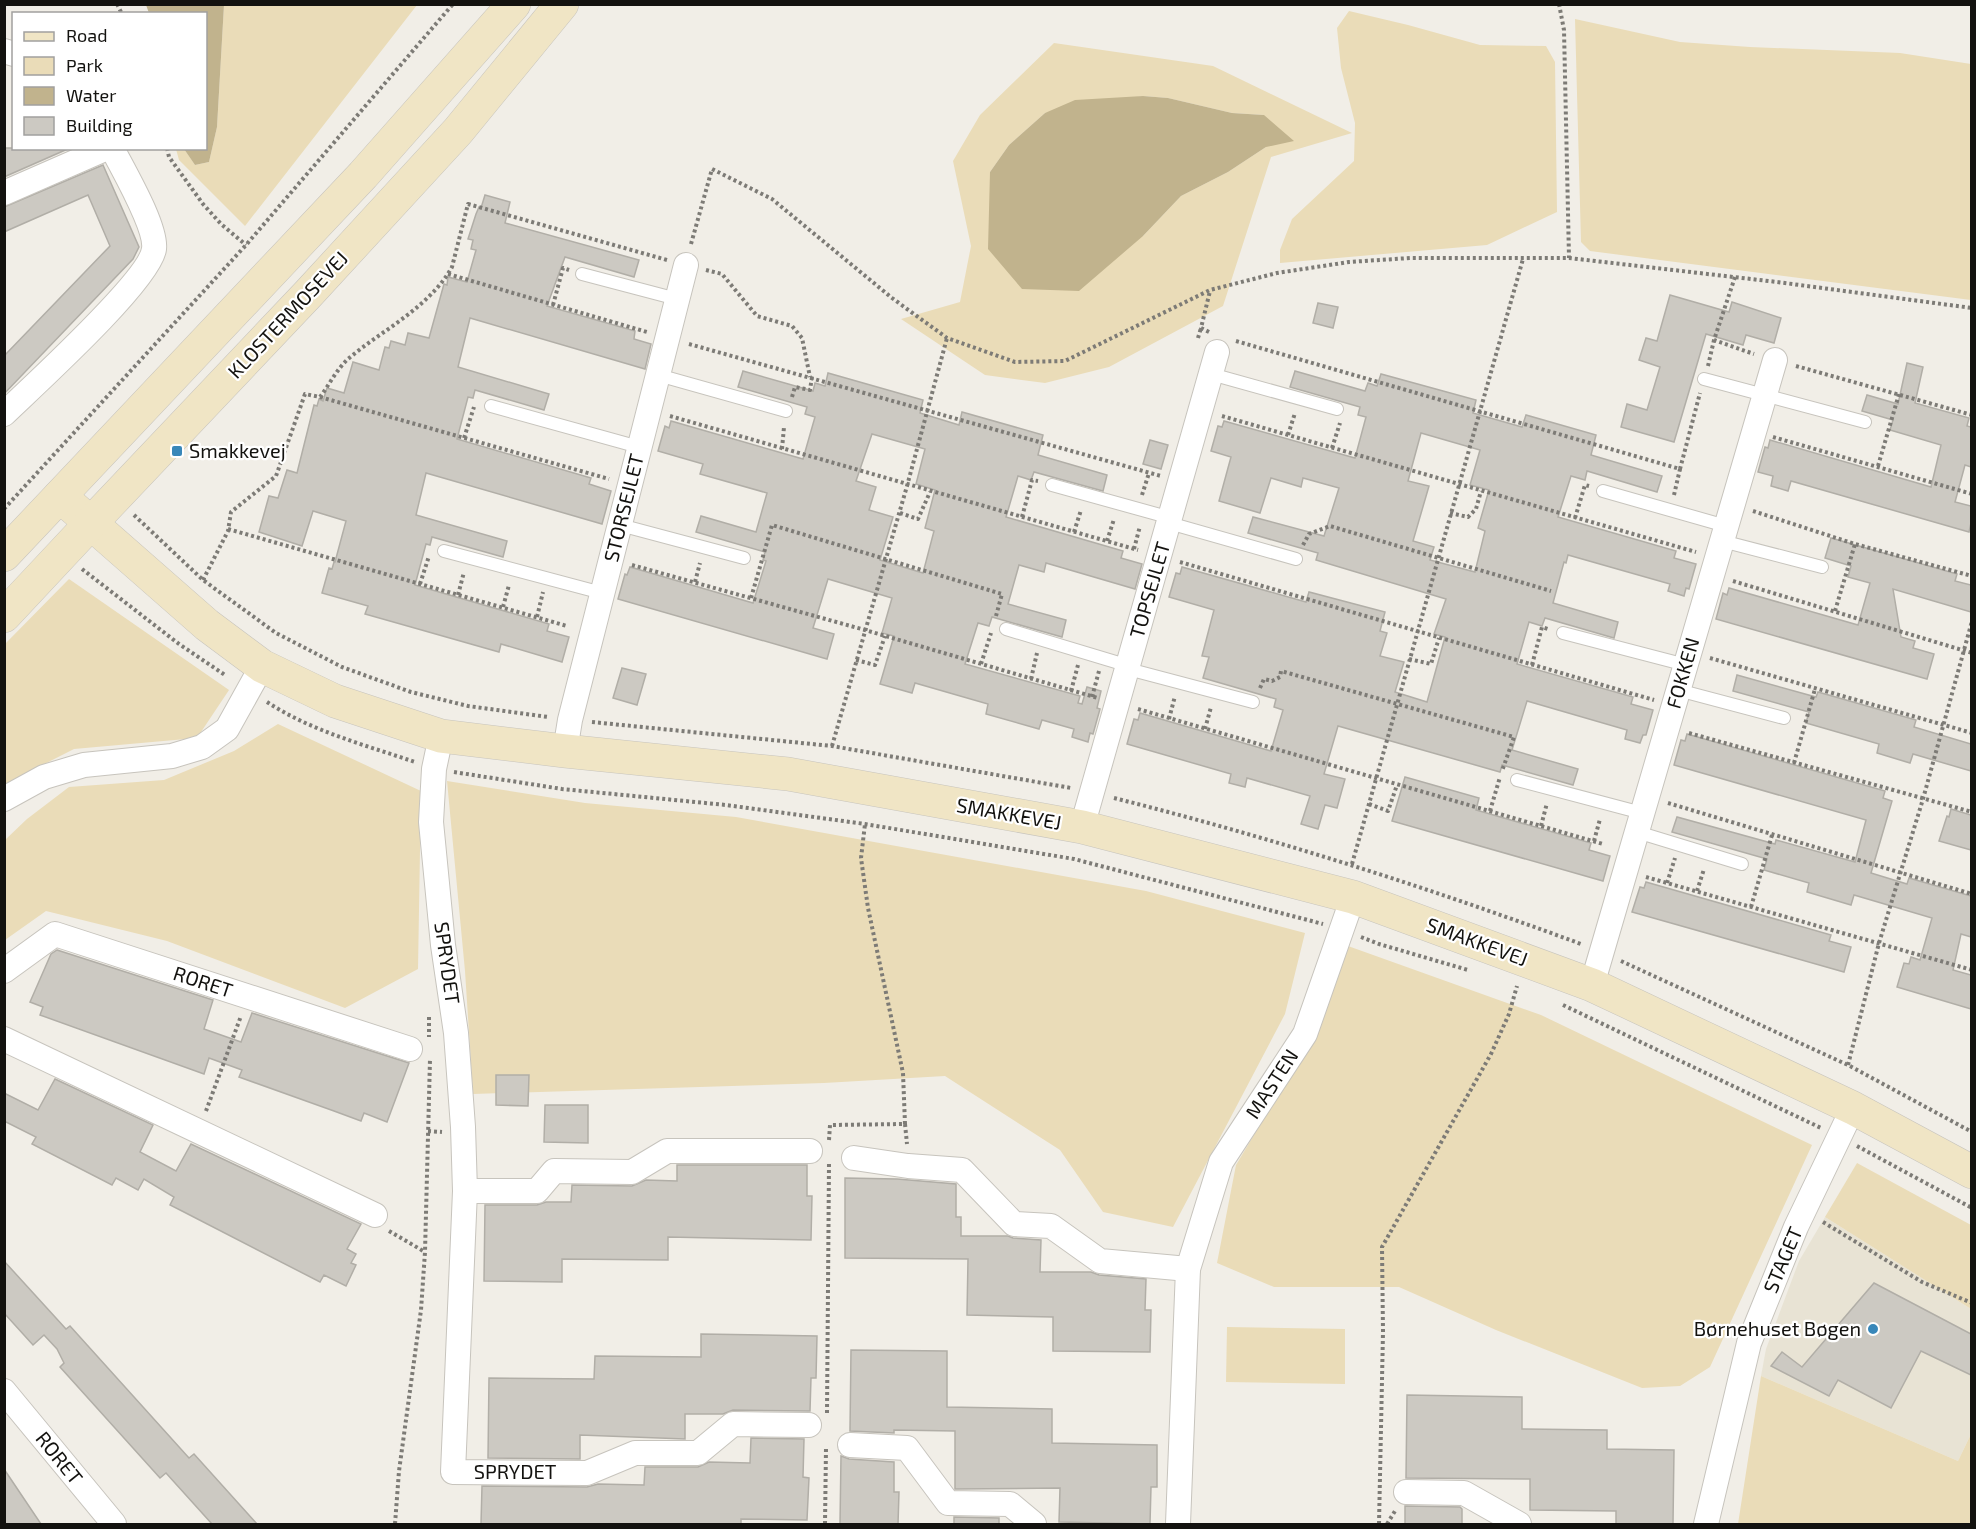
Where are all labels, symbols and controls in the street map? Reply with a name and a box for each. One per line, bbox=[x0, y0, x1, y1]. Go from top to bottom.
legend bbox=[12, 12, 207, 150]
text: Road bbox=[66, 24, 107, 46]
text: Park bbox=[66, 54, 103, 76]
text: Water bbox=[66, 84, 116, 106]
text: Building bbox=[66, 114, 133, 136]
street label: KLOSTERMOSEVEJ bbox=[222, 246, 352, 383]
place label: Smakkevej bbox=[189, 438, 286, 462]
marker: Smakkevej bbox=[170, 444, 184, 458]
street label: STORSEJLET bbox=[598, 451, 648, 564]
street label: TOPSEJLET bbox=[1124, 539, 1174, 641]
street label: FOKKEN bbox=[1660, 634, 1704, 711]
street label: SMAKKEVEJ bbox=[955, 792, 1063, 834]
street label: SMAKKEVEJ bbox=[1423, 912, 1531, 970]
street label: SPRYDET bbox=[430, 920, 466, 1006]
street label: RORET bbox=[171, 960, 236, 1002]
street label: MASTEN bbox=[1240, 1044, 1303, 1123]
street label: STAGET bbox=[1757, 1223, 1807, 1296]
place label: Børnehuset Bøgen bbox=[1694, 1316, 1861, 1340]
marker: Børnehuset Bøgen bbox=[1866, 1322, 1880, 1336]
street label: RORET bbox=[31, 1426, 89, 1489]
street label: SPRYDET bbox=[474, 1459, 557, 1483]

